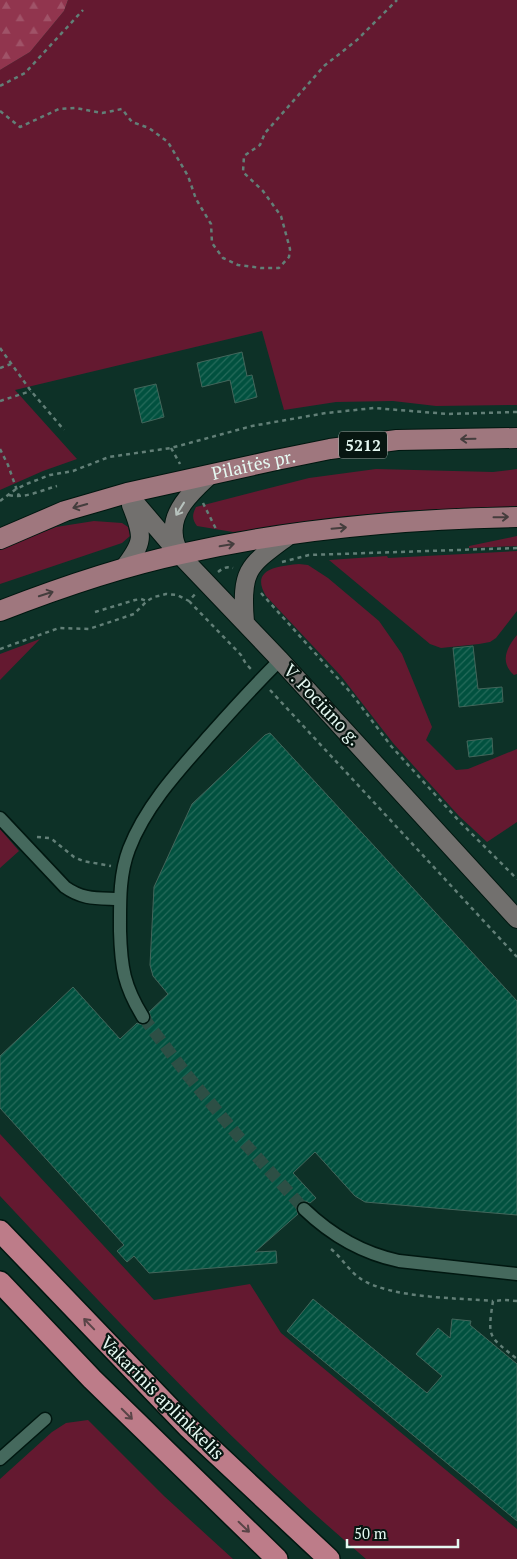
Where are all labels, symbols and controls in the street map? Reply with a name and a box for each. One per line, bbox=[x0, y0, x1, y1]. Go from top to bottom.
road number: 5212 bbox=[339, 432, 387, 458]
one-way arrow bbox=[461, 434, 477, 444]
street label: Pilaitės pr. bbox=[209, 443, 298, 485]
one-way arrow bbox=[72, 502, 88, 512]
one-way arrow bbox=[174, 502, 184, 516]
one-way arrow bbox=[492, 512, 509, 522]
one-way arrow bbox=[331, 523, 347, 533]
one-way arrow bbox=[219, 539, 235, 549]
one-way arrow bbox=[37, 589, 53, 598]
street label: V. Pociūno g. bbox=[279, 658, 367, 750]
one-way arrow bbox=[83, 1318, 95, 1331]
street label: Vakarinis aplinkkelis bbox=[96, 1330, 230, 1464]
one-way arrow bbox=[121, 1407, 133, 1420]
scale bar bbox=[347, 1516, 458, 1548]
one-way arrow bbox=[237, 1521, 250, 1533]
text: 50 m bbox=[354, 1523, 387, 1543]

